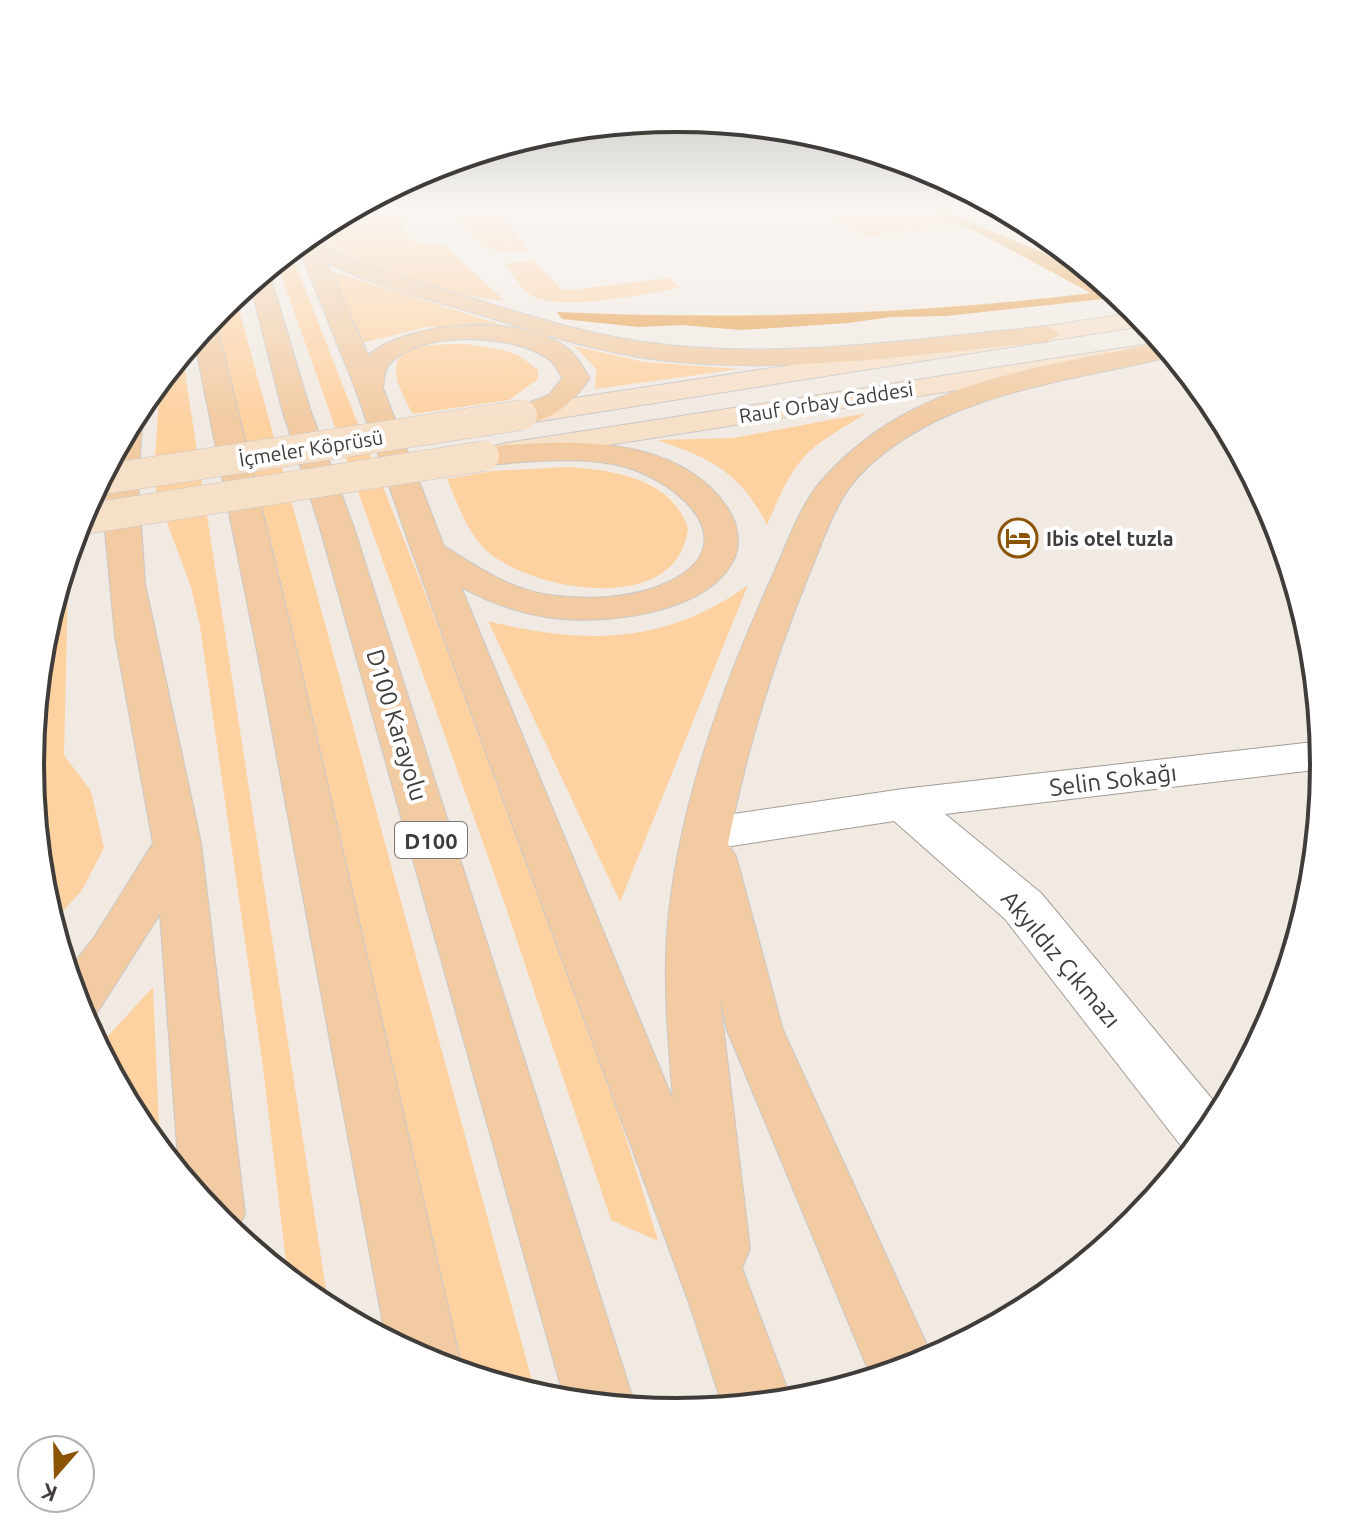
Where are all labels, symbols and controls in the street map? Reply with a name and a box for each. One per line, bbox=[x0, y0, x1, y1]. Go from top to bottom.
street label: Rauf Orbay Caddesi bbox=[737, 377, 915, 427]
street label: İçmeler Köprüsü bbox=[237, 425, 385, 471]
hotel icon: Ibis otel tuzla bbox=[997, 517, 1039, 559]
place label: Ibis otel tuzla bbox=[1046, 527, 1174, 550]
street label: D100 Karayolu bbox=[361, 646, 433, 804]
street label: Selin Sokağı bbox=[1048, 759, 1178, 801]
road number: D100 bbox=[395, 822, 467, 858]
street label: Akyıldız Çıkmazı bbox=[996, 885, 1126, 1033]
north arrow bbox=[16, 1434, 96, 1514]
text: K bbox=[37, 1479, 60, 1508]

